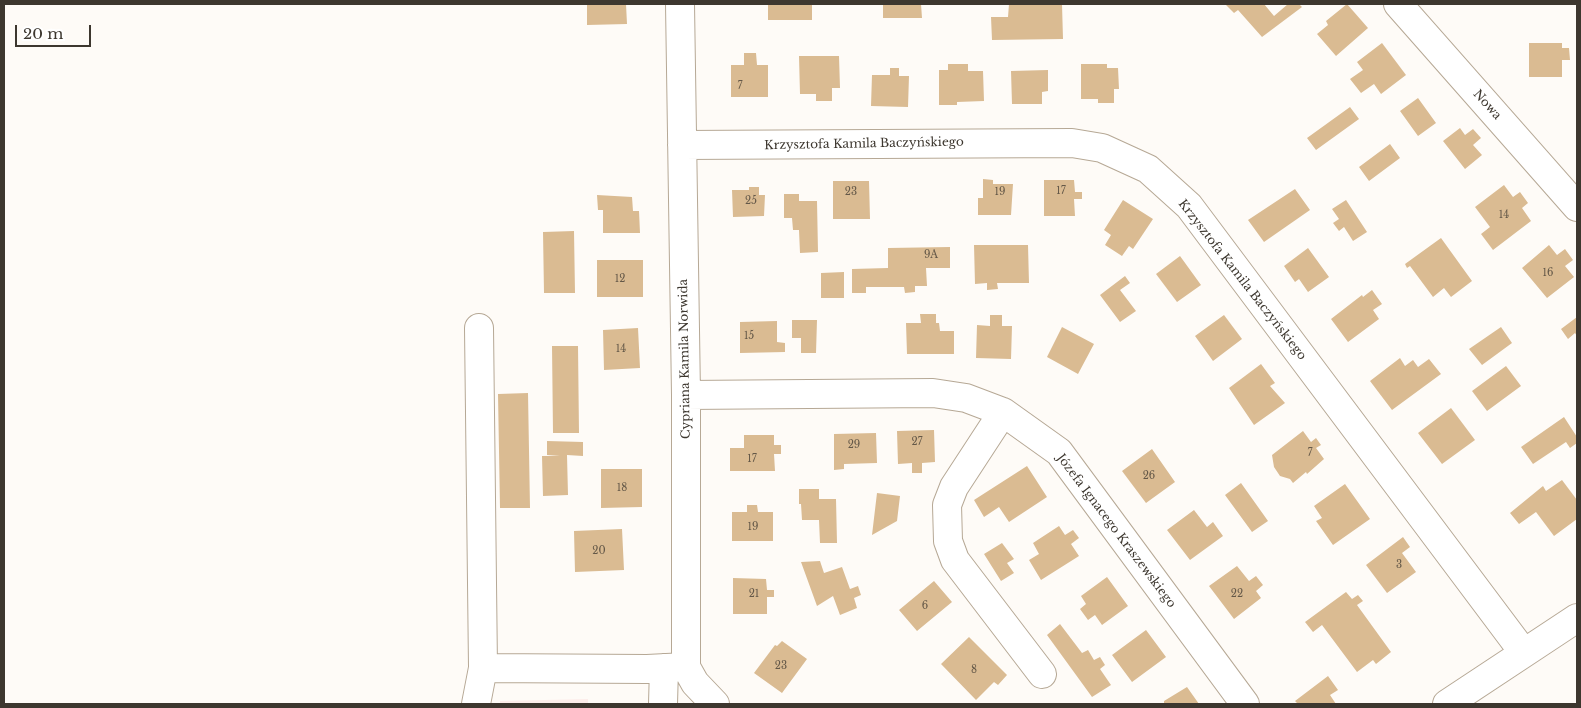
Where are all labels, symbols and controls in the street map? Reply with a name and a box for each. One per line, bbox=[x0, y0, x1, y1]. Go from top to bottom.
scale bar bbox=[18, 15, 94, 47]
text: 20 m bbox=[23, 24, 63, 43]
house number: 7 bbox=[737, 80, 743, 92]
street label: Nowa bbox=[1470, 87, 1504, 123]
street label: Krzysztofa Kamila Baczyńskiego bbox=[764, 135, 964, 153]
house number: 17 bbox=[1056, 185, 1066, 197]
house number: 23 bbox=[845, 186, 857, 198]
house number: 19 bbox=[995, 186, 1005, 198]
house number: 25 bbox=[745, 195, 757, 207]
street label: Krzysztofa Kamila Baczyńskiego bbox=[1175, 197, 1309, 363]
house number: 14 bbox=[1499, 209, 1509, 221]
house number: 9A bbox=[924, 249, 938, 261]
house number: 16 bbox=[1543, 267, 1553, 279]
house number: 12 bbox=[615, 273, 625, 285]
street label: Cypriana Kamila Norwida bbox=[676, 279, 694, 439]
house number: 15 bbox=[744, 330, 754, 342]
house number: 14 bbox=[616, 343, 626, 355]
house number: 27 bbox=[911, 436, 923, 448]
house number: 29 bbox=[848, 439, 860, 451]
house number: 7 bbox=[1307, 447, 1313, 459]
street label: Józefa Ignacego Kraszewskiego bbox=[1053, 451, 1179, 611]
house number: 17 bbox=[747, 453, 757, 465]
house number: 26 bbox=[1143, 470, 1155, 482]
house number: 18 bbox=[617, 482, 627, 494]
house number: 19 bbox=[748, 521, 758, 533]
house number: 20 bbox=[592, 545, 606, 557]
house number: 3 bbox=[1396, 559, 1402, 571]
house number: 21 bbox=[749, 588, 759, 600]
house number: 22 bbox=[1231, 588, 1243, 600]
house number: 6 bbox=[922, 600, 928, 612]
house number: 23 bbox=[775, 660, 787, 672]
house number: 8 bbox=[971, 664, 977, 676]

